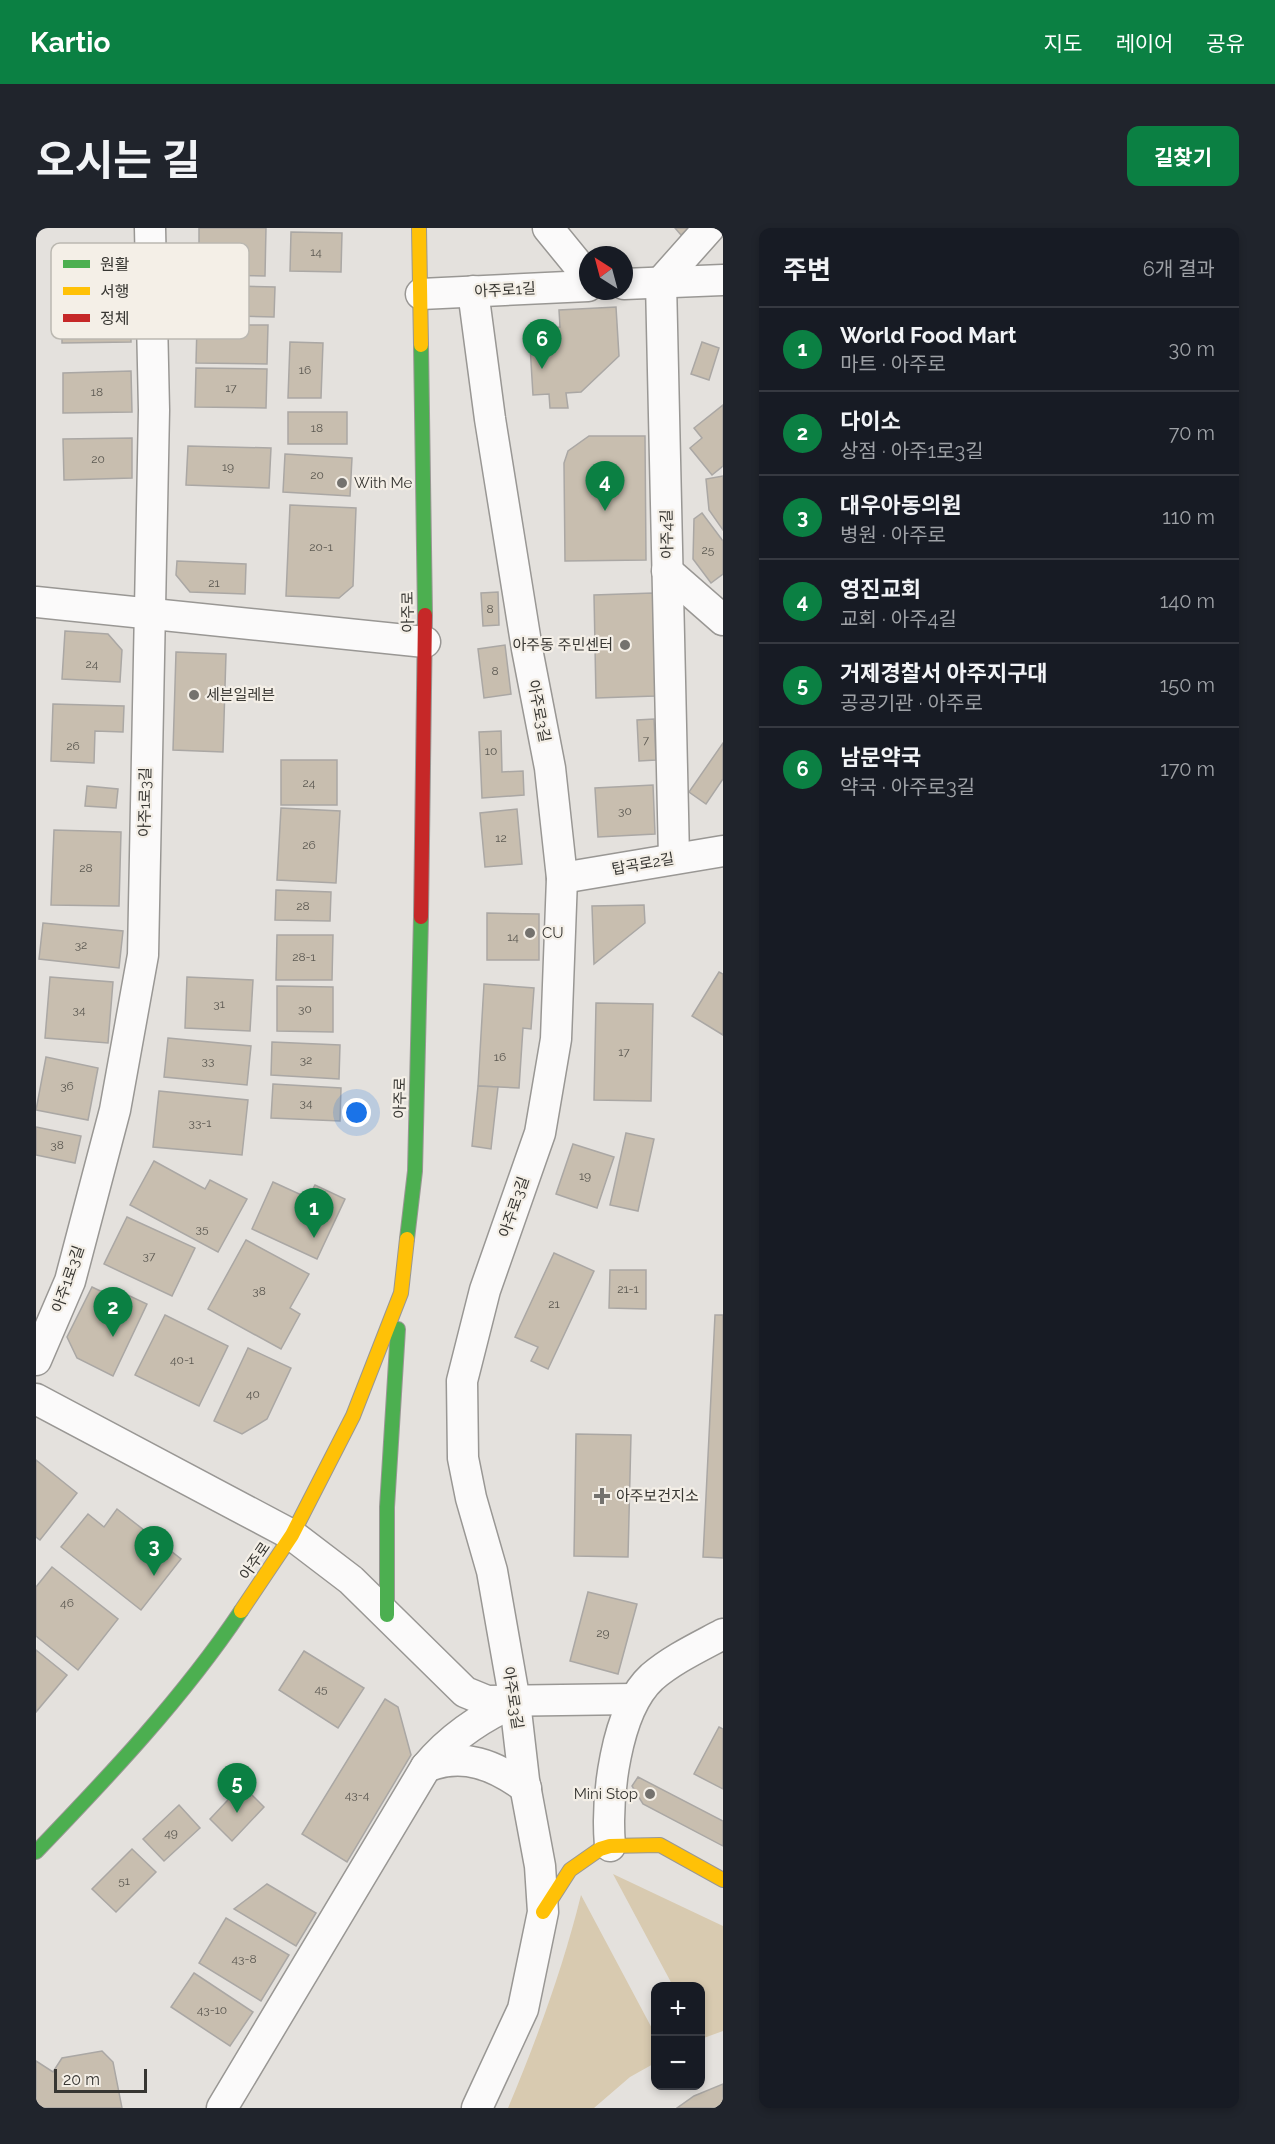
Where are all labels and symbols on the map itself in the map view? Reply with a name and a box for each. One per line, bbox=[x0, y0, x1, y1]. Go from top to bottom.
legend bbox=[51, 243, 249, 339]
house number: 14 bbox=[310, 245, 322, 259]
north arrow bbox=[579, 246, 633, 300]
text: 원활 bbox=[100, 255, 130, 274]
street label: 아주로1길 bbox=[474, 279, 536, 301]
text: 서행 bbox=[100, 282, 129, 301]
text: 정체 bbox=[100, 309, 129, 328]
pin: 6 bbox=[522, 320, 562, 369]
house number: 16 bbox=[299, 363, 311, 377]
house number: 17 bbox=[225, 381, 237, 395]
house number: 18 bbox=[91, 385, 103, 399]
house number: 18 bbox=[311, 421, 323, 435]
house number: 20 bbox=[91, 452, 105, 466]
house number: 19 bbox=[222, 460, 234, 474]
pin: 4 bbox=[586, 462, 624, 511]
house number: 20 bbox=[310, 468, 324, 482]
place label: With Me bbox=[354, 474, 413, 492]
marker: With Me bbox=[335, 476, 349, 490]
street label: 아주4길 bbox=[658, 509, 676, 559]
house number: 20-1 bbox=[309, 540, 333, 554]
house number: 25 bbox=[702, 543, 715, 557]
house number: 21 bbox=[208, 576, 220, 590]
street label: 아주로 bbox=[399, 591, 417, 633]
house number: 8 bbox=[486, 602, 494, 616]
place label: 아주동 주민센터 bbox=[513, 636, 613, 654]
marker: 아주동 주민센터 bbox=[618, 638, 632, 652]
house number: 24 bbox=[86, 657, 99, 671]
house number: 8 bbox=[491, 664, 499, 678]
street label: 아주로3길 bbox=[524, 678, 554, 744]
place label: 세븐일레븐 bbox=[206, 686, 275, 704]
marker: 세븐일레븐 bbox=[187, 688, 201, 702]
house number: 7 bbox=[643, 733, 650, 747]
house number: 26 bbox=[66, 739, 80, 753]
house number: 10 bbox=[485, 744, 497, 758]
street label: 아주1로3길 bbox=[135, 767, 155, 837]
house number: 24 bbox=[303, 776, 316, 790]
house number: 30 bbox=[618, 804, 632, 818]
house number: 12 bbox=[495, 831, 507, 845]
house number: 26 bbox=[302, 838, 316, 852]
street label: 탑곡로2길 bbox=[610, 850, 676, 878]
house number: 28 bbox=[79, 861, 93, 875]
house number: 28 bbox=[296, 899, 310, 913]
place label: CU bbox=[542, 924, 564, 942]
marker: CU bbox=[523, 926, 537, 940]
house number: 14 bbox=[507, 930, 519, 944]
house number: 32 bbox=[75, 938, 87, 952]
house number: 28-1 bbox=[292, 950, 316, 964]
house number: 31 bbox=[213, 997, 225, 1011]
house number: 30 bbox=[298, 1002, 312, 1016]
house number: 34 bbox=[73, 1003, 86, 1017]
house number: 17 bbox=[618, 1045, 630, 1059]
house number: 16 bbox=[494, 1050, 506, 1064]
house number: 32 bbox=[300, 1053, 312, 1067]
house number: 33 bbox=[202, 1054, 214, 1068]
street label: 아주로 bbox=[391, 1077, 409, 1119]
house number: 36 bbox=[60, 1079, 74, 1093]
house number: 34 bbox=[300, 1096, 313, 1110]
your location bbox=[342, 1098, 371, 1127]
house number: 33-1 bbox=[189, 1116, 211, 1130]
house number: 38 bbox=[50, 1138, 64, 1152]
house number: 19 bbox=[579, 1169, 591, 1183]
street label: 아주로3길 bbox=[495, 1174, 533, 1240]
pin: 1 bbox=[294, 1188, 334, 1238]
house number: 35 bbox=[196, 1222, 209, 1236]
street label: 아주1로3길 bbox=[48, 1243, 88, 1315]
house number: 37 bbox=[143, 1249, 156, 1263]
house number: 21-1 bbox=[617, 1282, 639, 1296]
house number: 38 bbox=[252, 1284, 266, 1298]
pin: 2 bbox=[94, 1288, 133, 1337]
house number: 21 bbox=[548, 1297, 560, 1311]
house number: 40-1 bbox=[170, 1353, 194, 1367]
house number: 40 bbox=[246, 1387, 260, 1401]
marker: 아주보건지소 bbox=[593, 1487, 611, 1505]
place label: 아주보건지소 bbox=[616, 1487, 699, 1505]
pin: 3 bbox=[134, 1526, 174, 1576]
street label: 아주로 bbox=[236, 1539, 274, 1583]
house number: 46 bbox=[60, 1596, 74, 1610]
house number: 29 bbox=[596, 1626, 610, 1640]
street label: 아주로3길 bbox=[499, 1665, 527, 1731]
house number: 45 bbox=[314, 1682, 328, 1696]
pin: 5 bbox=[218, 1764, 256, 1813]
place label: Mini Stop bbox=[574, 1785, 638, 1803]
marker: Mini Stop bbox=[643, 1787, 657, 1801]
house number: 43-4 bbox=[345, 1788, 370, 1802]
house number: 49 bbox=[164, 1826, 178, 1840]
house number: 51 bbox=[118, 1874, 130, 1888]
house number: 43-8 bbox=[231, 1952, 257, 1966]
house number: 43-10 bbox=[197, 2003, 227, 2017]
scale bar bbox=[54, 2066, 147, 2094]

